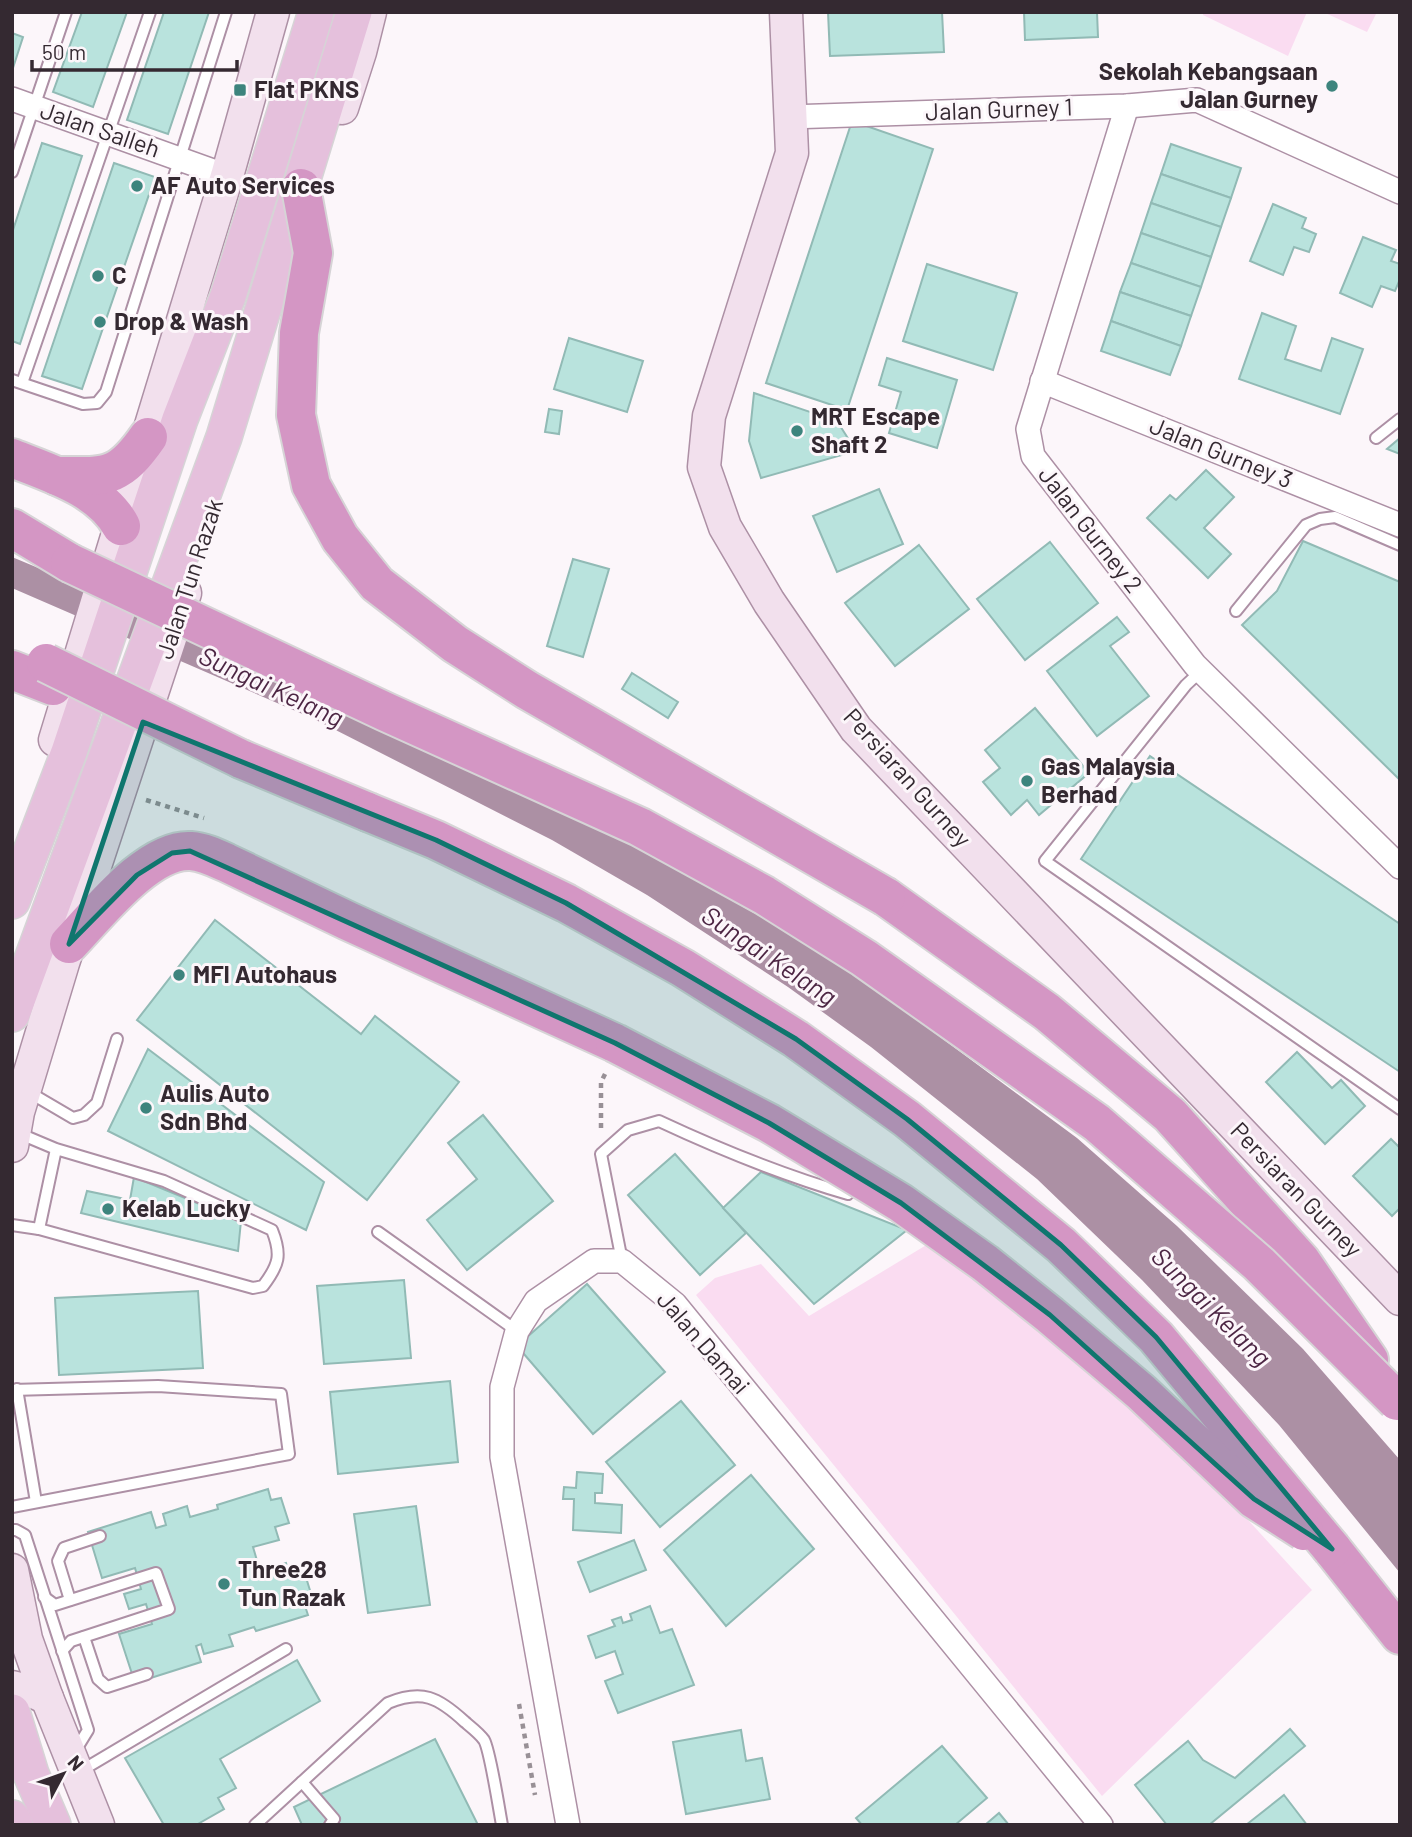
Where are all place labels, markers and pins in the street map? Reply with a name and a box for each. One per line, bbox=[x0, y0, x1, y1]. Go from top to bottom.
place label: Sekolah Kebangsaan Jalan Gurney bbox=[1099, 56, 1318, 113]
place label: Flat PKNS bbox=[254, 74, 359, 103]
marker: Sekolah Kebangsaan Jalan Gurney bbox=[1324, 78, 1340, 94]
marker: Flat PKNS bbox=[232, 82, 248, 98]
place label: AF Auto Services bbox=[151, 170, 335, 199]
marker: AF Auto Services bbox=[129, 178, 145, 194]
place label: C bbox=[112, 260, 127, 289]
marker: C bbox=[90, 268, 106, 284]
place label: Drop & Wash bbox=[114, 306, 249, 335]
marker: Drop & Wash bbox=[92, 314, 108, 330]
place label: MRT Escape Shaft 2 bbox=[811, 401, 940, 458]
marker: MRT Escape Shaft 2 bbox=[789, 423, 805, 439]
place label: Gas Malaysia Berhad bbox=[1041, 751, 1175, 808]
marker: Gas Malaysia Berhad bbox=[1019, 773, 1035, 789]
place label: MFI Autohaus bbox=[193, 959, 337, 988]
marker: MFI Autohaus bbox=[171, 967, 187, 983]
place label: Aulis Auto Sdn Bhd bbox=[160, 1078, 270, 1135]
marker: Aulis Auto Sdn Bhd bbox=[138, 1100, 154, 1116]
place label: Kelab Lucky bbox=[122, 1193, 251, 1222]
marker: Kelab Lucky bbox=[100, 1201, 116, 1217]
place label: Three28 Tun Razak bbox=[238, 1554, 346, 1611]
marker: Three28 Tun Razak bbox=[216, 1576, 232, 1592]

